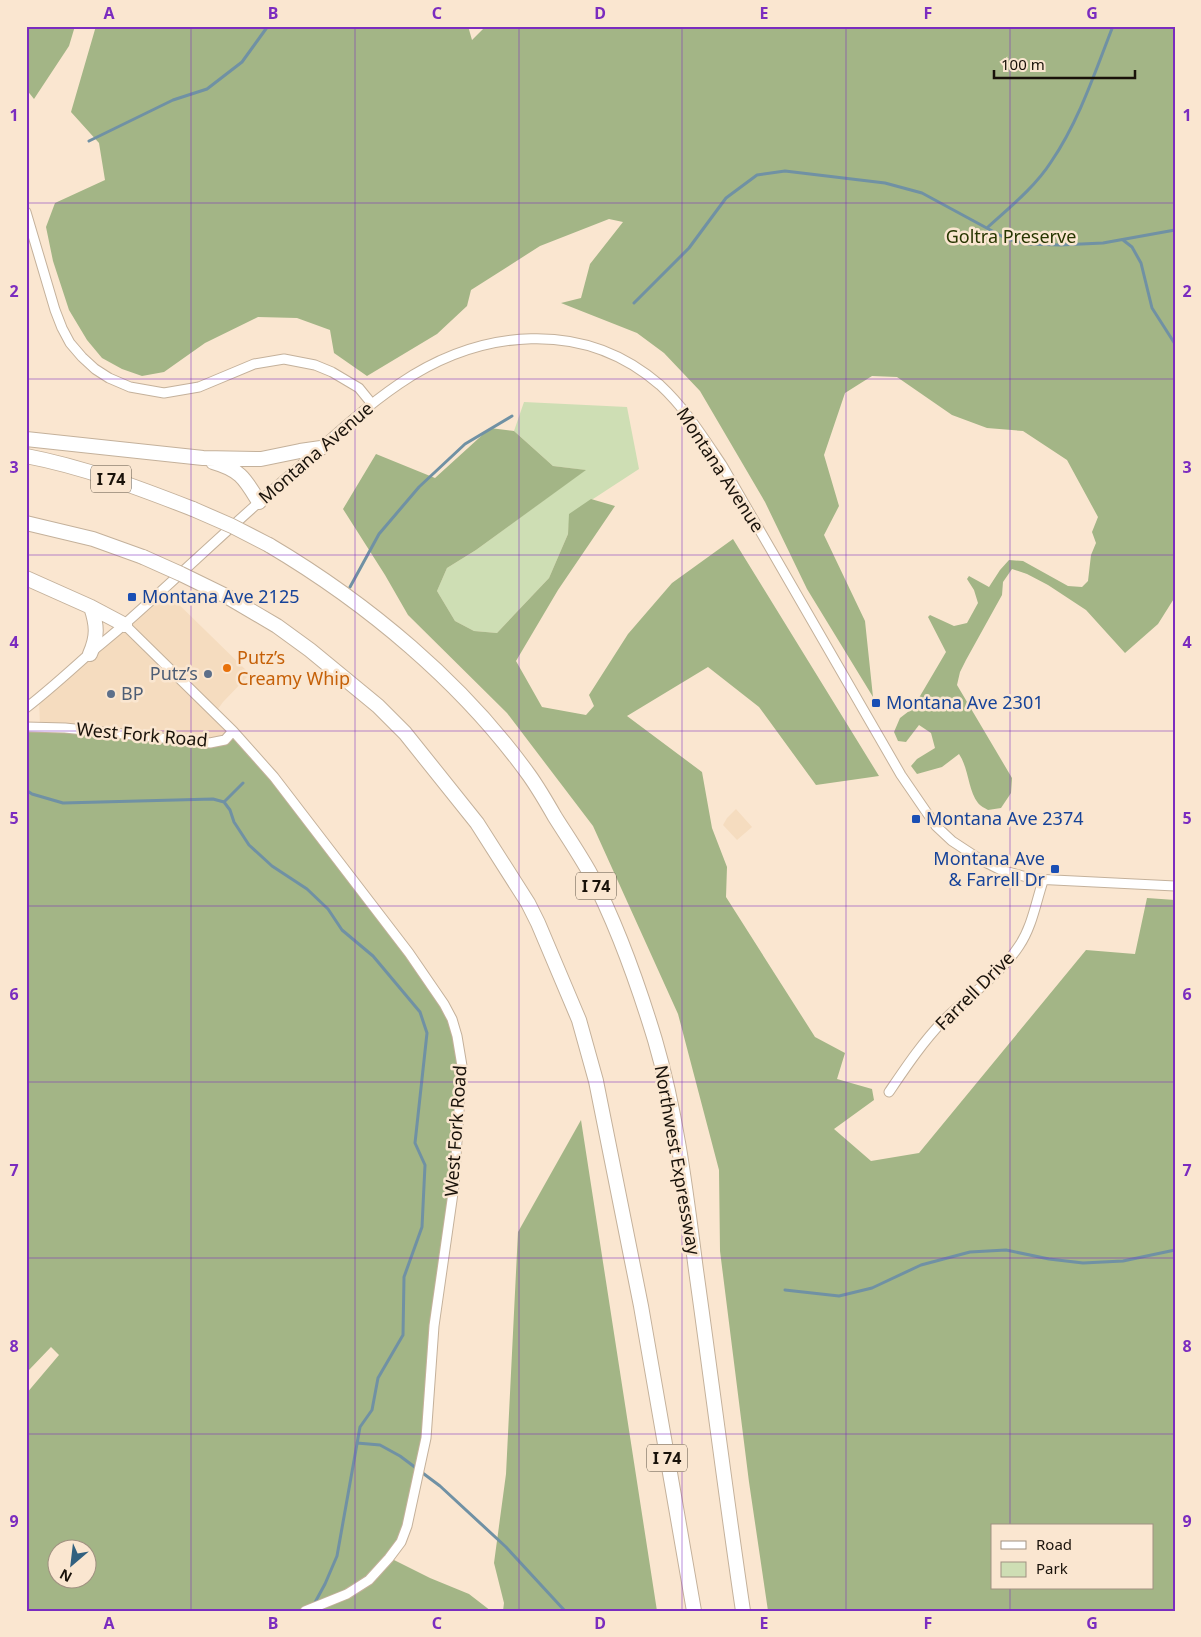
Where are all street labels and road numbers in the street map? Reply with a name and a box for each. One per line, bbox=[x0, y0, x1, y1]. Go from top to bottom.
street label: Montana Avenue bbox=[253, 396, 378, 509]
street label: Montana Avenue bbox=[672, 403, 770, 536]
road number: I 74 bbox=[91, 466, 131, 492]
street label: West Fork Road bbox=[76, 716, 209, 752]
road number: I 74 bbox=[576, 872, 616, 899]
street label: Farrell Drive bbox=[930, 946, 1019, 1035]
street label: Northwest Expressway bbox=[649, 1063, 707, 1257]
street label: West Fork Road bbox=[438, 1064, 472, 1197]
road number: I 74 bbox=[647, 1445, 687, 1472]

